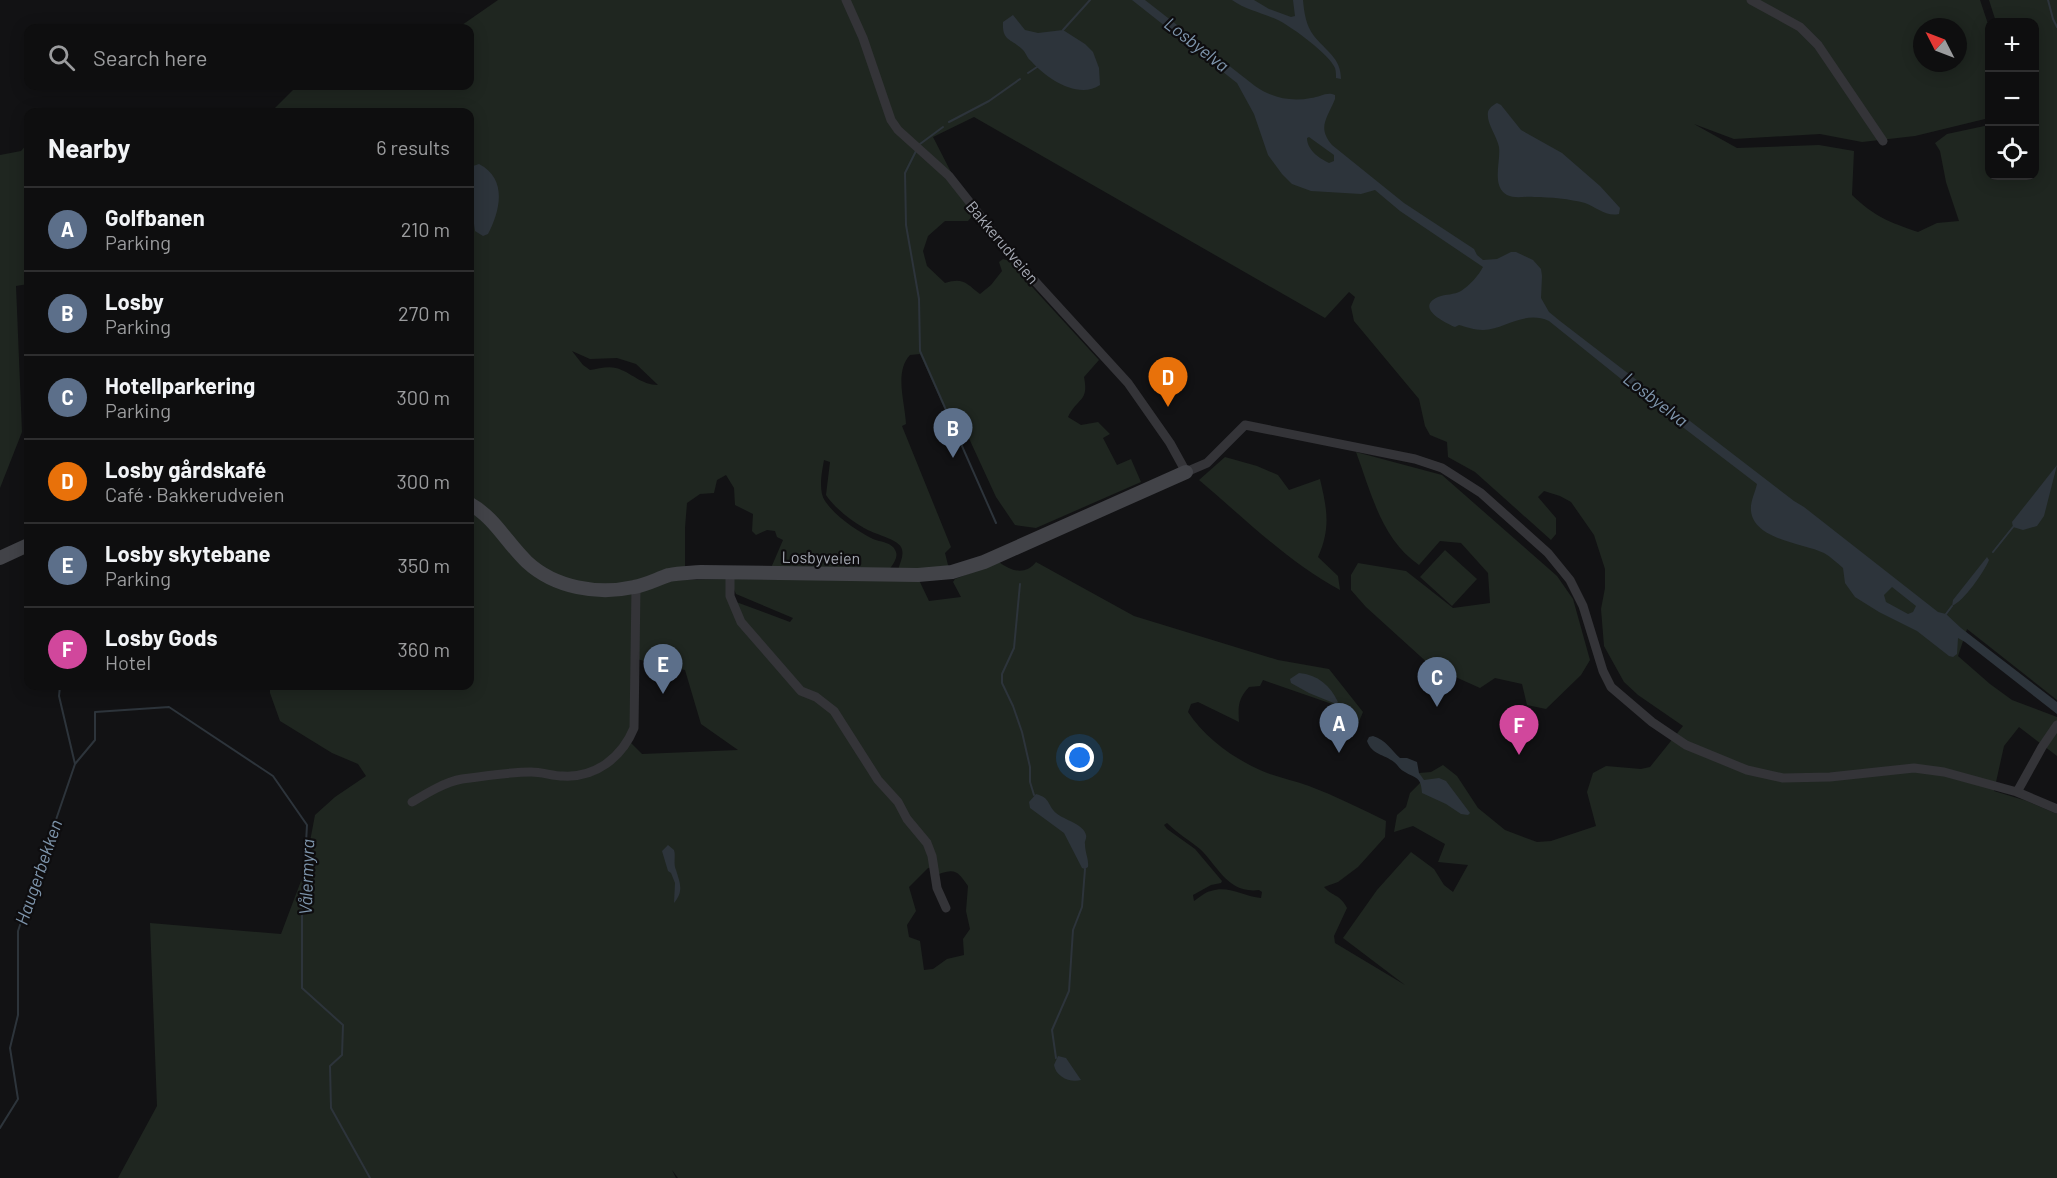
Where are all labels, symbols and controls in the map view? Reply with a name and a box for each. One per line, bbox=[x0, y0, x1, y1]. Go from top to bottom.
water label: Losbyelva bbox=[1160, 12, 1234, 76]
north arrow bbox=[1913, 18, 1967, 72]
map controls bbox=[1985, 18, 2039, 180]
button: + bbox=[1985, 18, 2039, 72]
search box bbox=[24, 24, 474, 90]
icon: search bbox=[45, 41, 78, 74]
text: Search here bbox=[93, 44, 207, 70]
button: − bbox=[1985, 72, 2039, 126]
button: locate bbox=[1985, 126, 2039, 180]
text: Nearby bbox=[48, 132, 130, 163]
text: 6 results bbox=[376, 135, 450, 159]
street label: Bakkerudveien bbox=[963, 197, 1043, 287]
text: Golfbanen bbox=[105, 204, 205, 230]
text: A bbox=[61, 217, 74, 241]
text: 210 m bbox=[401, 217, 450, 241]
text: Parking bbox=[105, 230, 171, 254]
text: Losby bbox=[105, 288, 164, 314]
text: B bbox=[61, 301, 74, 325]
text: 270 m bbox=[398, 301, 450, 325]
text: Parking bbox=[105, 314, 171, 338]
pin: D bbox=[1148, 358, 1188, 407]
water label: Losbyelva bbox=[1619, 367, 1693, 431]
text: Hotellparkering bbox=[105, 372, 255, 398]
text: C bbox=[61, 385, 74, 409]
text: 300 m bbox=[397, 385, 450, 409]
text: Parking bbox=[105, 398, 171, 422]
pin: B bbox=[934, 408, 972, 458]
text: Losby gårdskafé bbox=[105, 456, 266, 482]
text: D bbox=[61, 469, 74, 493]
text: 300 m bbox=[397, 469, 450, 493]
text: Café · Bakkerudveien bbox=[105, 482, 284, 506]
text: Losby skytebane bbox=[105, 540, 270, 566]
street label: Losbyveien bbox=[782, 547, 860, 567]
text: E bbox=[62, 553, 73, 577]
text: 350 m bbox=[398, 553, 450, 577]
text: Parking bbox=[105, 566, 171, 590]
text: Losby Gods bbox=[105, 624, 218, 650]
text: F bbox=[62, 637, 73, 661]
text: 360 m bbox=[398, 637, 450, 661]
pin: E bbox=[644, 644, 682, 694]
text: Hotel bbox=[105, 650, 151, 674]
pin: C bbox=[1418, 658, 1456, 707]
pin: A bbox=[1320, 704, 1358, 753]
pin: F bbox=[1500, 706, 1538, 755]
your location bbox=[1065, 743, 1094, 772]
water label: Haugerbekken bbox=[10, 816, 66, 928]
water label: Vålermyra bbox=[294, 839, 318, 915]

